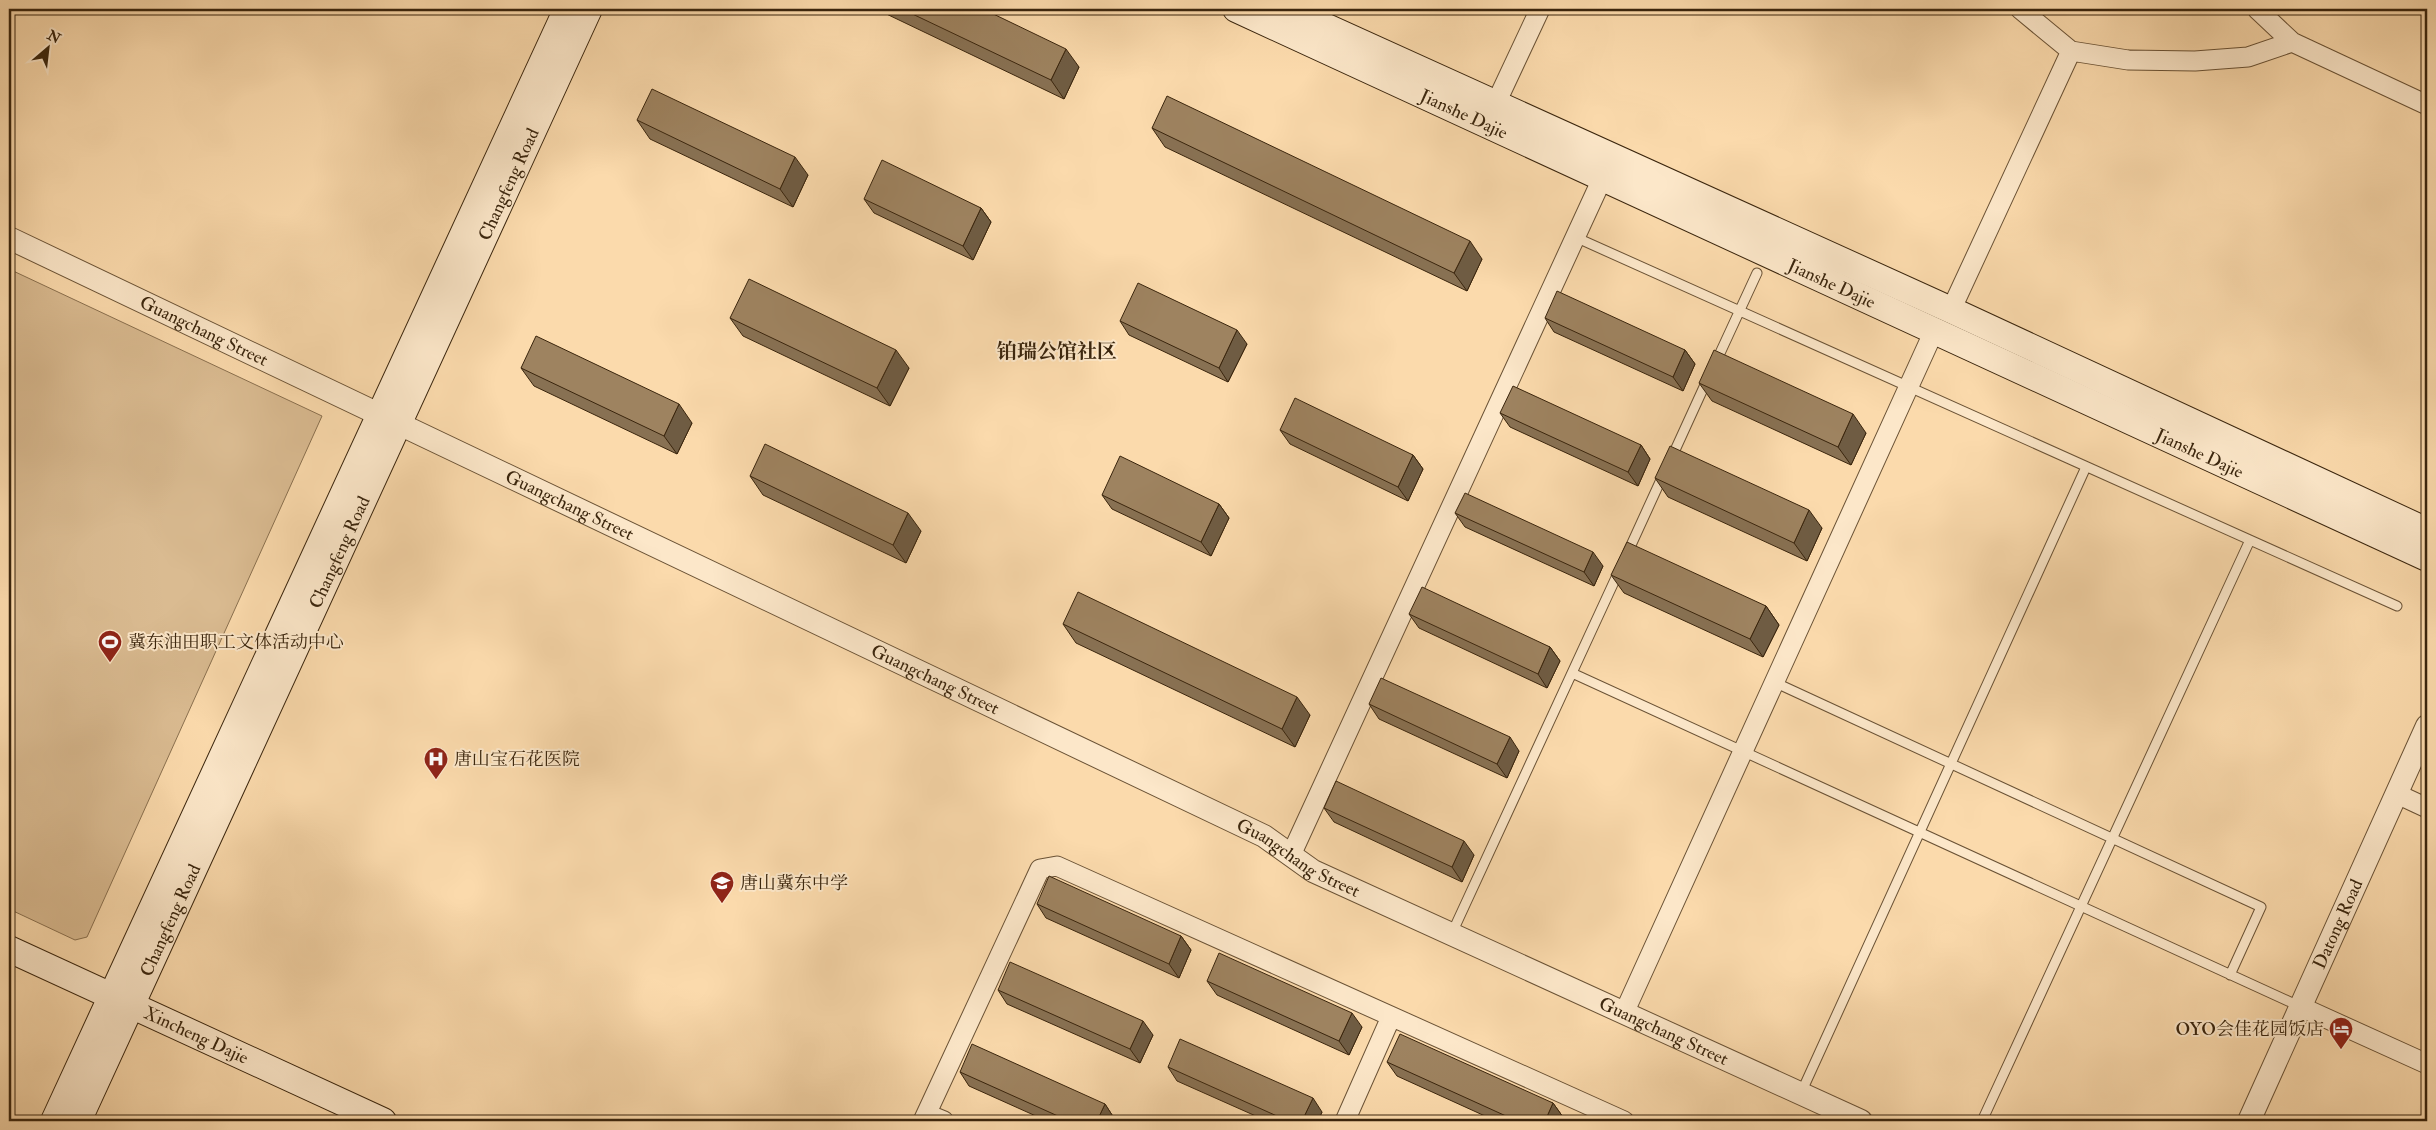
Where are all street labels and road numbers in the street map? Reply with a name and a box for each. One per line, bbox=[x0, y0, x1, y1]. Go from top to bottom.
street label: Jianshe Dajie bbox=[1415, 84, 1512, 145]
street label: Changfeng Road bbox=[473, 124, 545, 244]
street label: Jianshe Dajie bbox=[1783, 254, 1880, 314]
street label: Guangchang Street bbox=[136, 291, 272, 372]
street label: Jianshe Dajie bbox=[2151, 423, 2247, 484]
street label: Guangchang Street bbox=[501, 465, 637, 546]
street label: Changfeng Road bbox=[304, 492, 376, 612]
street label: Guangchang Street bbox=[867, 639, 1003, 720]
street label: Guangchang Street bbox=[1233, 814, 1364, 903]
street label: Changfeng Road bbox=[135, 860, 207, 980]
street label: Datong Road bbox=[2308, 876, 2368, 973]
street label: Guangchang Street bbox=[1595, 992, 1732, 1071]
street label: Xincheng Dajie bbox=[140, 1002, 252, 1070]

